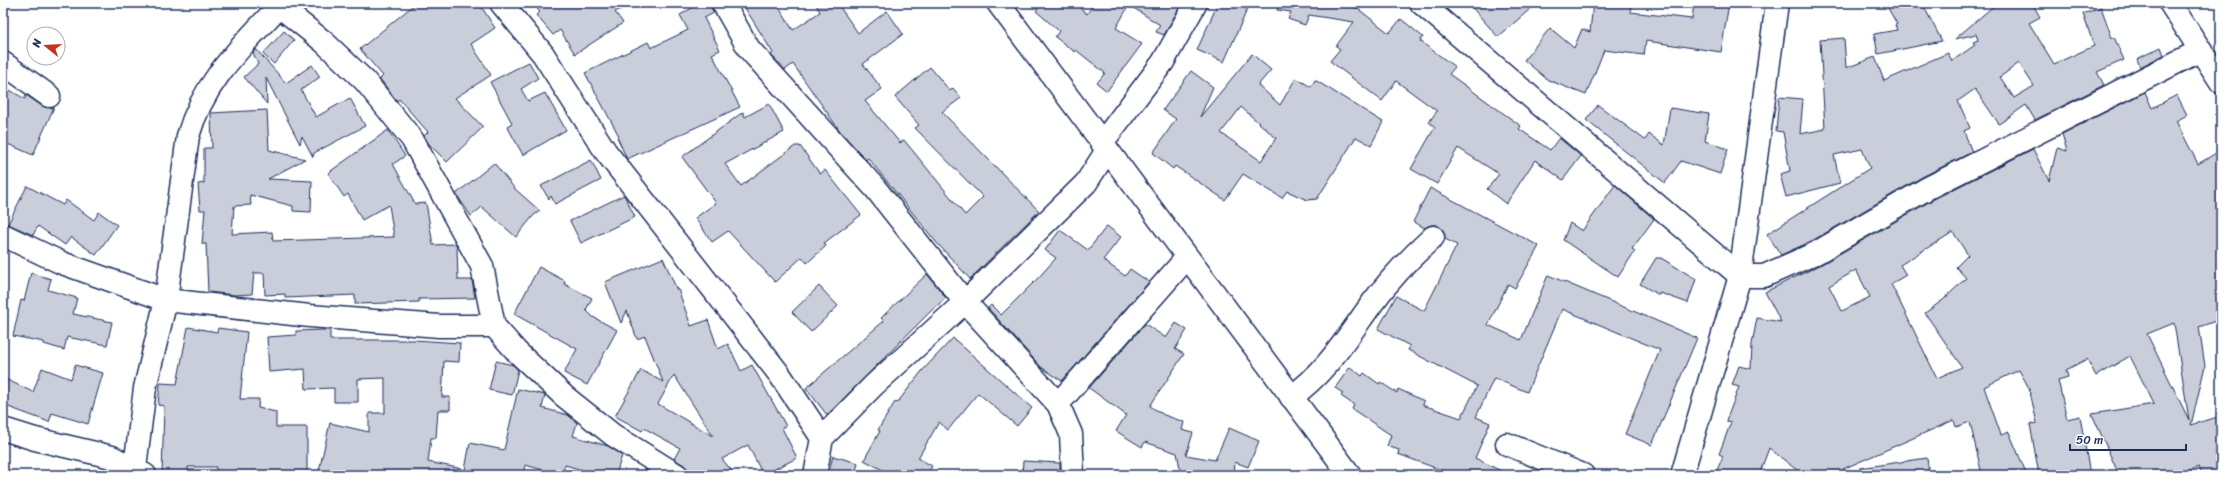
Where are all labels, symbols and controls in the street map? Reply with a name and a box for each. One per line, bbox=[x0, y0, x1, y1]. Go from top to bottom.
north arrow bbox=[26, 26, 66, 66]
text: N bbox=[26, 36, 47, 51]
scale bar bbox=[2070, 426, 2186, 452]
text: 50 m bbox=[2076, 429, 2103, 451]

